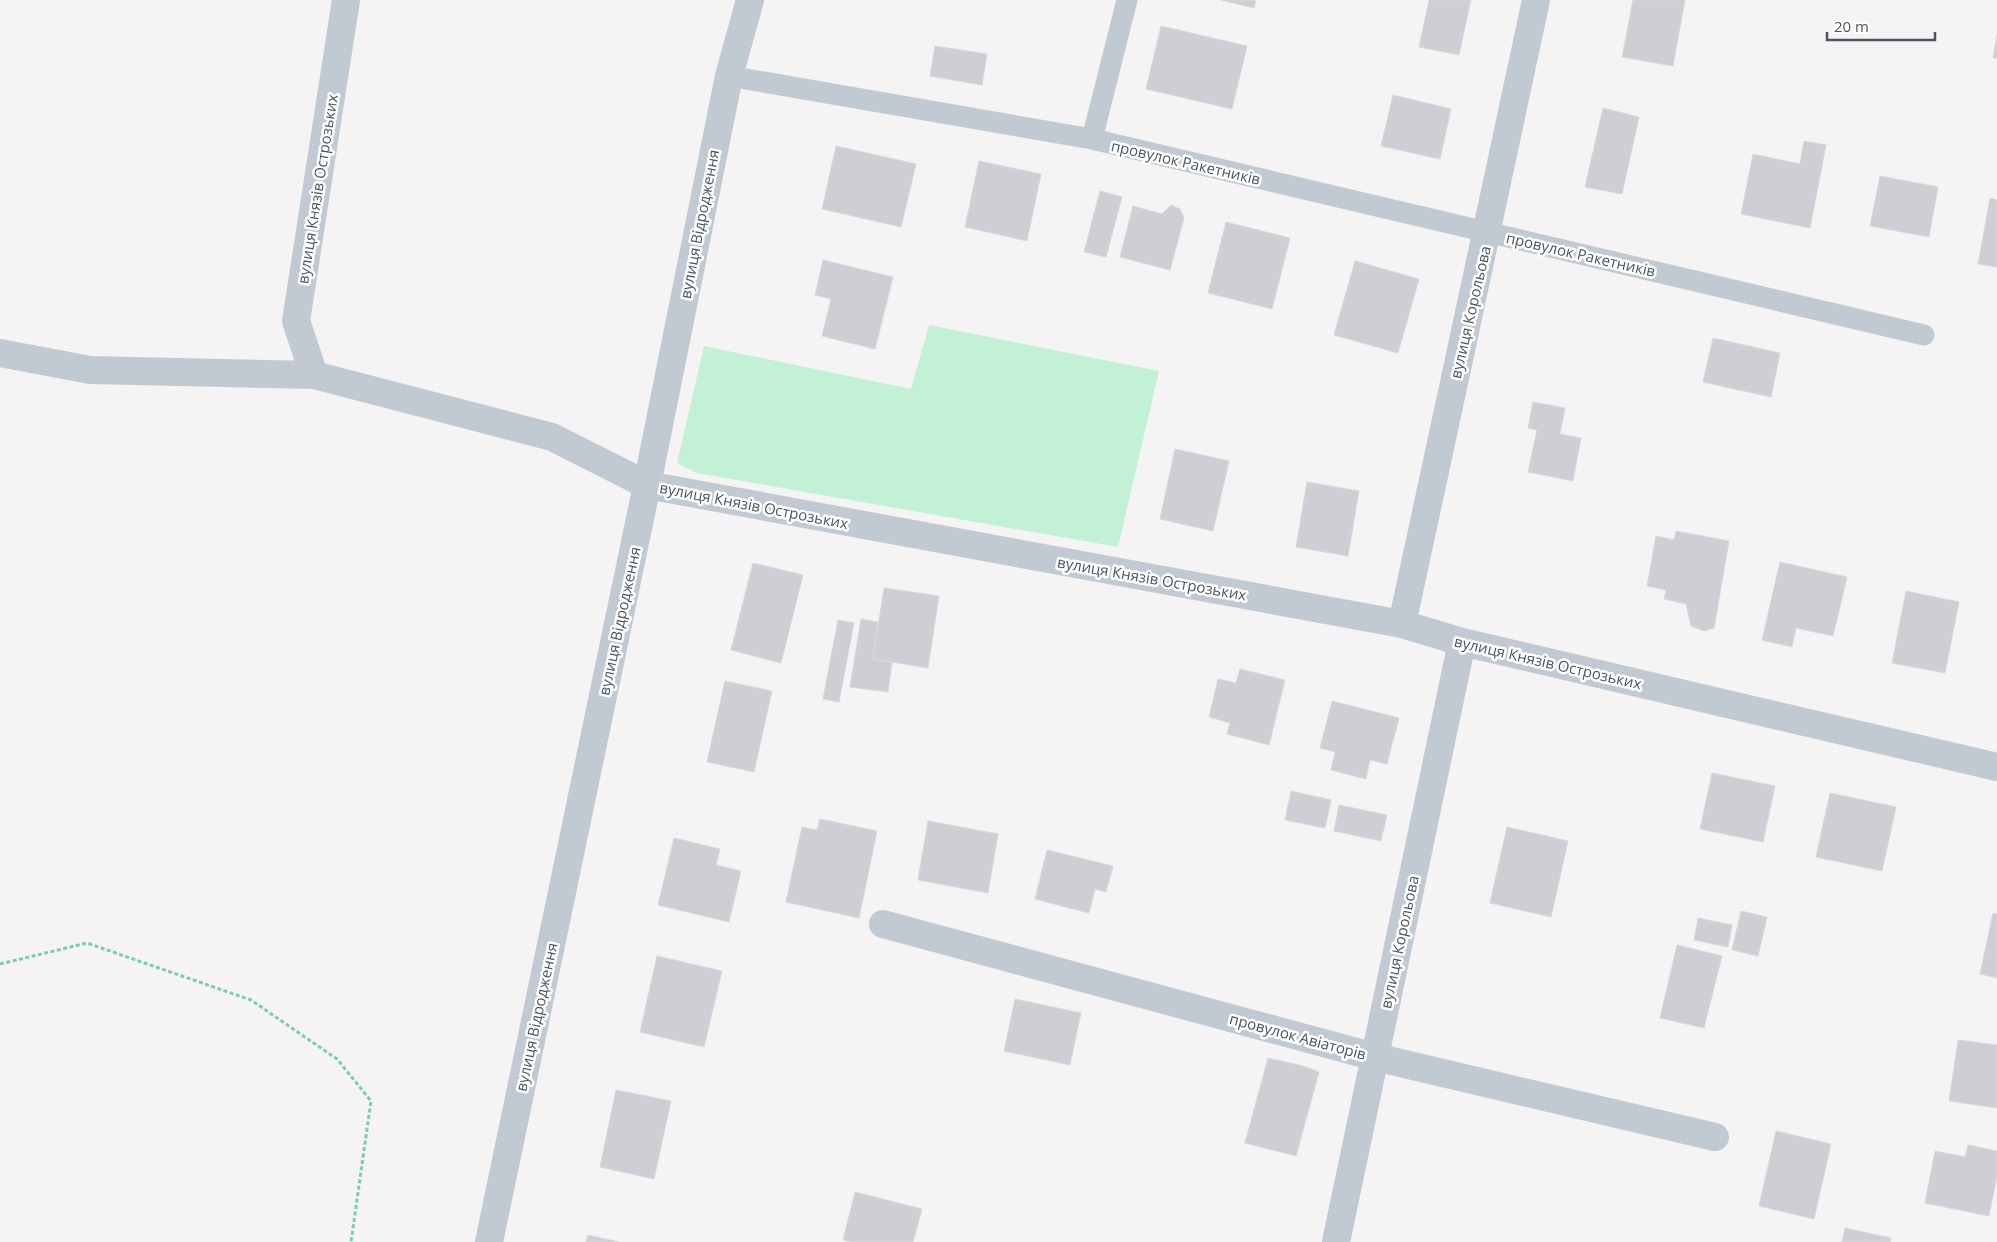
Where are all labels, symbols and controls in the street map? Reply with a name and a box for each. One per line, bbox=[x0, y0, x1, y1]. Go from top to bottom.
scale bar bbox=[1827, 10, 1934, 42]
text: 20 m bbox=[1834, 16, 1869, 36]
street label: вулиця Князів Острозьких bbox=[292, 93, 342, 285]
street label: провулок Ракетників bbox=[1109, 135, 1263, 189]
street label: вулиця Відродження bbox=[675, 148, 723, 300]
street label: провулок Ракетників bbox=[1504, 227, 1658, 281]
street label: вулиця Корольова bbox=[1445, 244, 1495, 380]
street label: вулиця Князів Острозьких bbox=[658, 477, 850, 533]
street label: вулиця Відродження bbox=[593, 545, 645, 697]
street label: вулиця Князів Острозьких bbox=[1056, 552, 1248, 605]
street label: вулиця Князів Острозьких bbox=[1452, 631, 1644, 693]
street label: вулиця Корольова bbox=[1375, 874, 1423, 1010]
street label: вулиця Відродження bbox=[510, 941, 562, 1093]
street label: провулок Авіаторів bbox=[1227, 1008, 1369, 1064]

